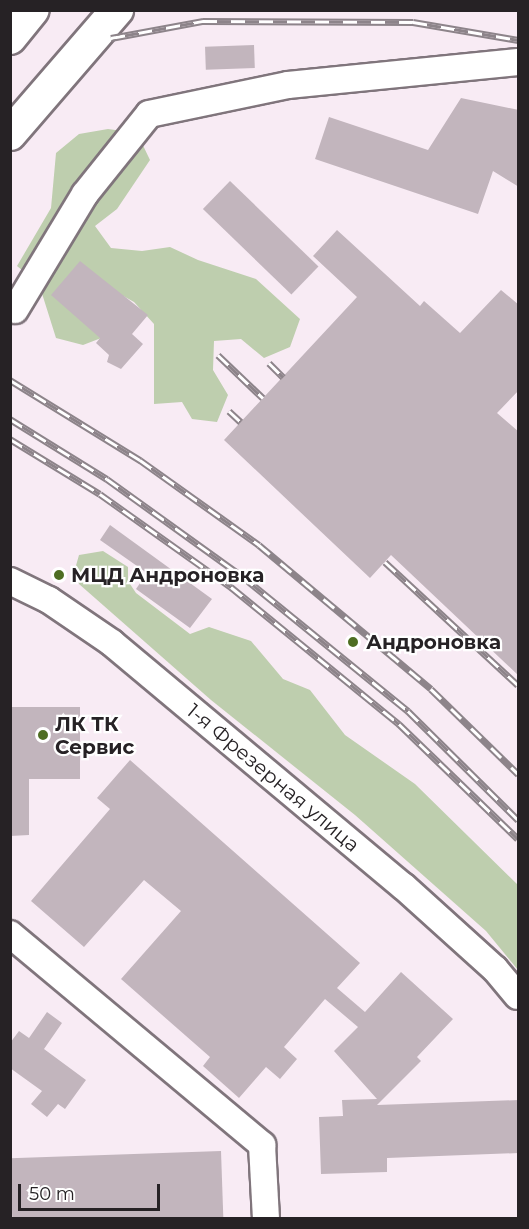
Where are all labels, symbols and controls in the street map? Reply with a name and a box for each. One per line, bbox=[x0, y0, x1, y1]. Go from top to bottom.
place label: МЦД Андроновка bbox=[71, 563, 264, 587]
marker: МЦД Андроновка bbox=[52, 568, 66, 582]
place label: Андроновка bbox=[366, 630, 501, 654]
marker: Андроновка bbox=[344, 633, 362, 651]
street label: 1-я Фрезерная улица bbox=[182, 699, 364, 857]
place label: ЛК ТК Сервис bbox=[55, 712, 134, 759]
marker: ЛК ТК Сервис bbox=[36, 728, 50, 742]
scale bar bbox=[21, 1172, 164, 1210]
text: 50 m bbox=[29, 1183, 75, 1205]

